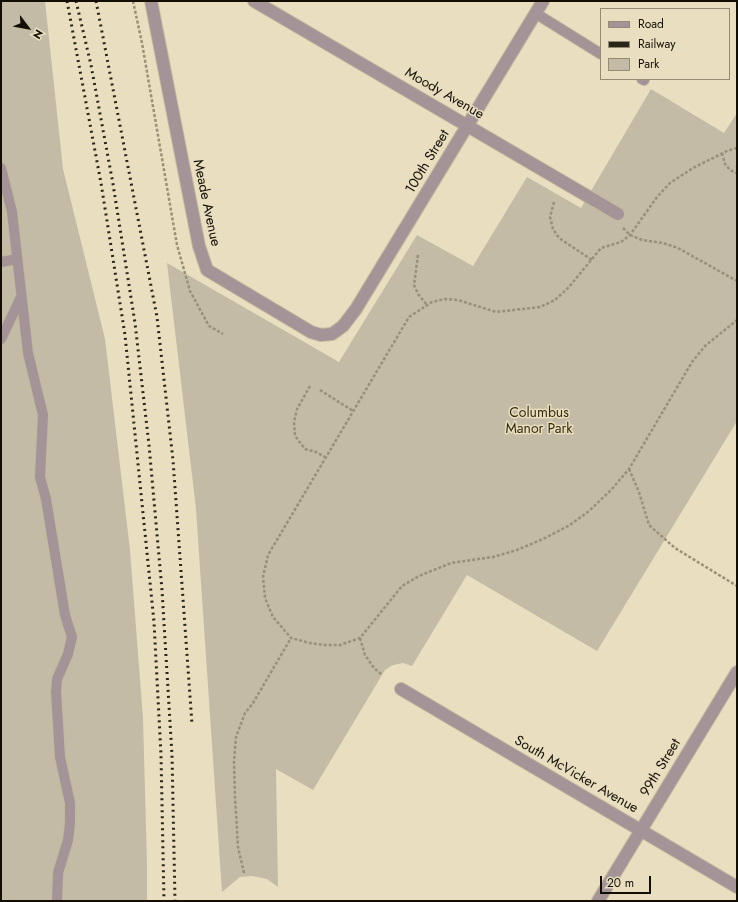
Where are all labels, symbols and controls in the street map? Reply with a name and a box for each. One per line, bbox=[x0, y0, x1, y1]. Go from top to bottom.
north arrow bbox=[8, 8, 48, 48]
legend bbox=[600, 8, 730, 80]
text: Road bbox=[638, 15, 664, 33]
text: N bbox=[29, 26, 47, 42]
text: Railway bbox=[638, 35, 676, 53]
text: Park bbox=[638, 55, 659, 73]
street label: Moody Avenue bbox=[401, 65, 487, 123]
street label: 100th Street bbox=[402, 127, 454, 197]
street label: Meade Avenue bbox=[189, 158, 223, 248]
park label: Columbus Manor Park bbox=[505, 406, 573, 438]
street label: South McVicker Avenue bbox=[511, 733, 641, 817]
street label: 99th Street bbox=[637, 736, 685, 800]
scale bar bbox=[602, 868, 653, 894]
text: 20 m bbox=[607, 874, 634, 892]

